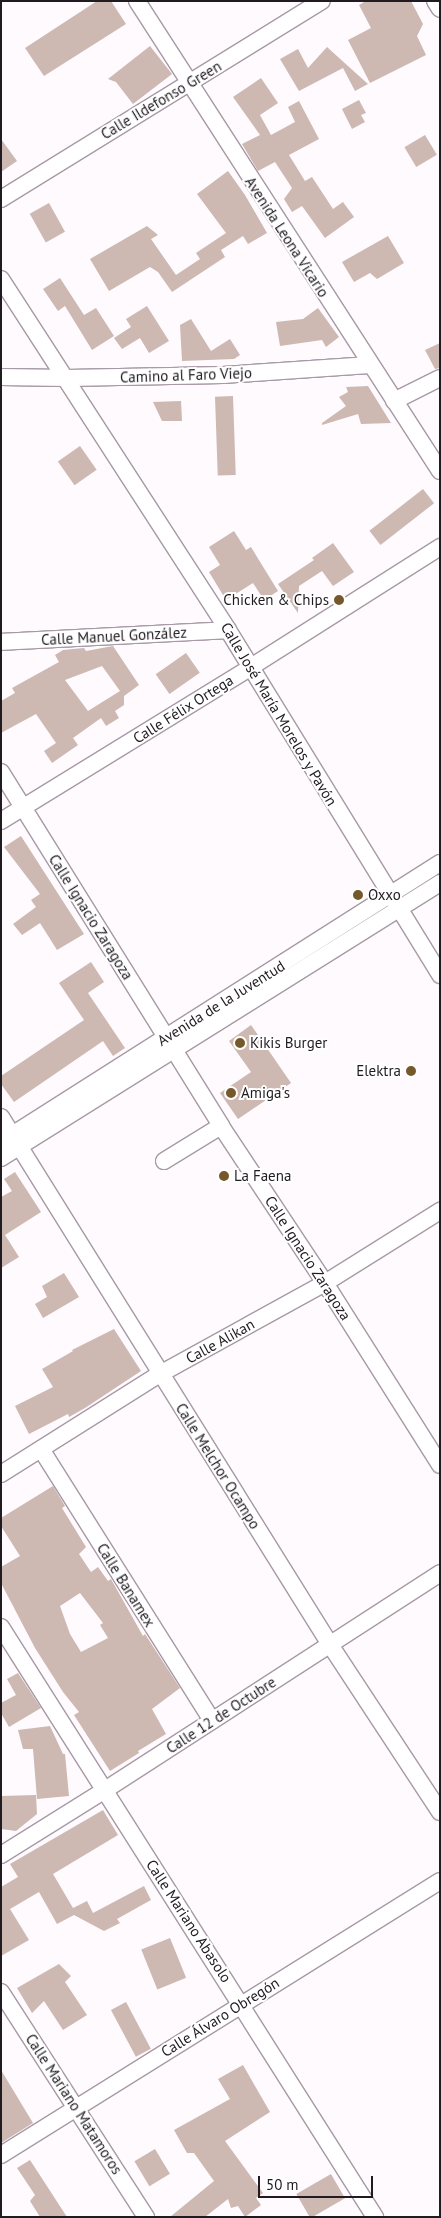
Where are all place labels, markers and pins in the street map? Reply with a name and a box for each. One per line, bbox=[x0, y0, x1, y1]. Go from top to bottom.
place label: Chicken & Chips bbox=[223, 591, 329, 609]
marker: Chicken & Chips bbox=[333, 594, 345, 606]
place label: Oxxo bbox=[368, 886, 401, 904]
marker: Oxxo bbox=[352, 889, 364, 901]
place label: Kikis Burger bbox=[250, 1034, 327, 1052]
marker: Kikis Burger bbox=[234, 1037, 246, 1049]
place label: Elektra bbox=[356, 1062, 401, 1080]
marker: Elektra bbox=[405, 1065, 417, 1077]
place label: Amiga's bbox=[241, 1084, 290, 1102]
marker: Amiga's bbox=[225, 1087, 237, 1099]
place label: La Faena bbox=[234, 1167, 291, 1185]
marker: La Faena bbox=[218, 1170, 230, 1182]

